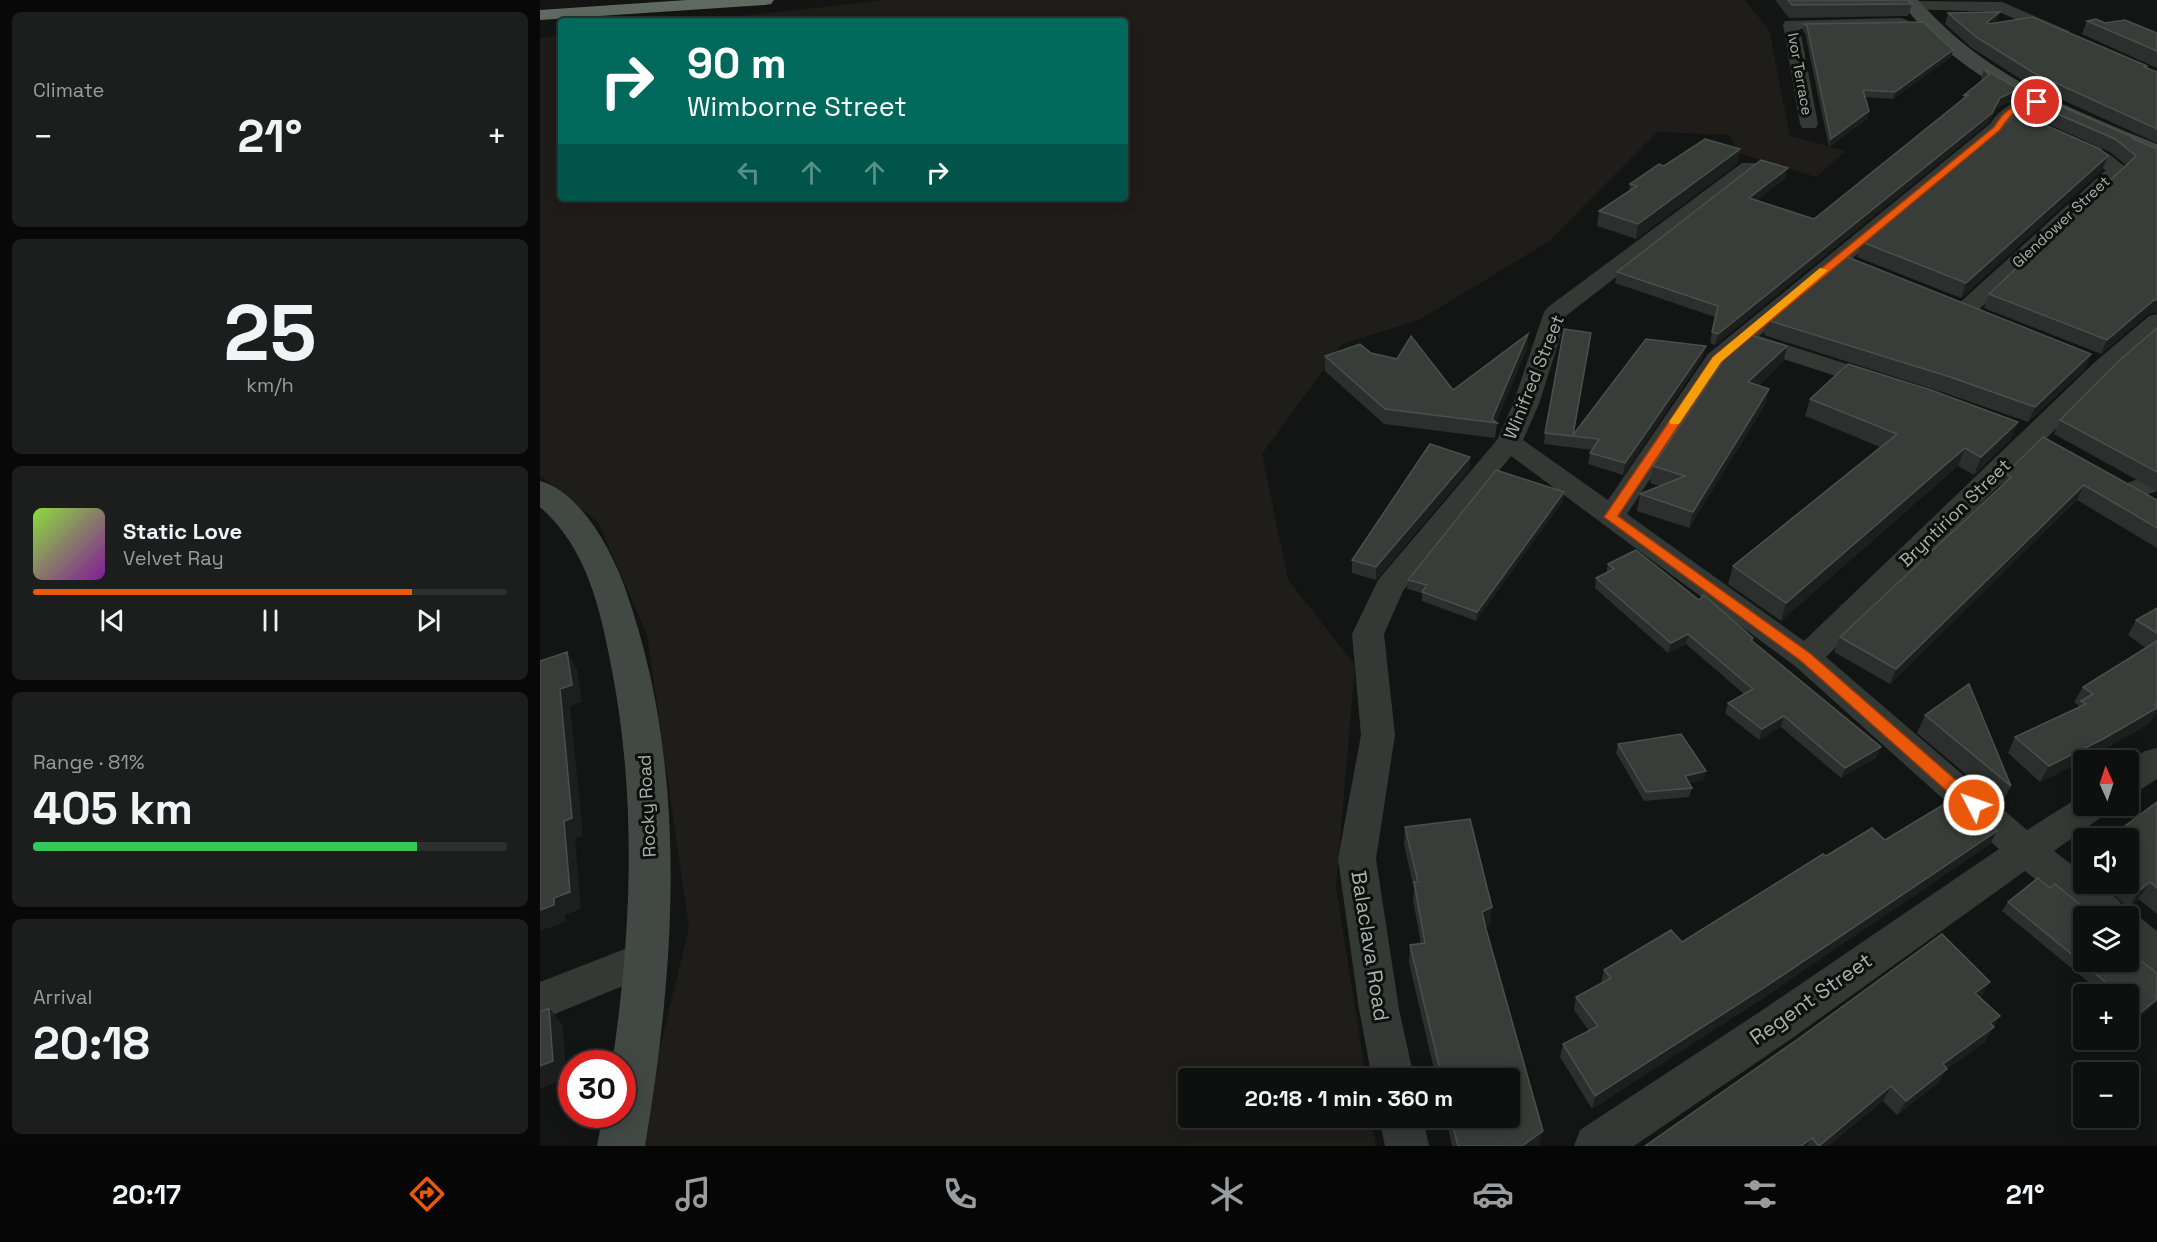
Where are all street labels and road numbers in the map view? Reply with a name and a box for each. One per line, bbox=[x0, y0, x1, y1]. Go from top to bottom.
street label: Ivor Terrace bbox=[1784, 31, 1817, 117]
street label: Glendower Street bbox=[2008, 171, 2113, 272]
street label: Winifred Street bbox=[1498, 311, 1569, 442]
street label: Bryntirion Street bbox=[1894, 454, 2015, 572]
street label: Rocky Road bbox=[632, 754, 661, 858]
street label: Balaclava Road bbox=[1345, 869, 1396, 1023]
street label: Regent Street bbox=[1744, 946, 1877, 1051]

